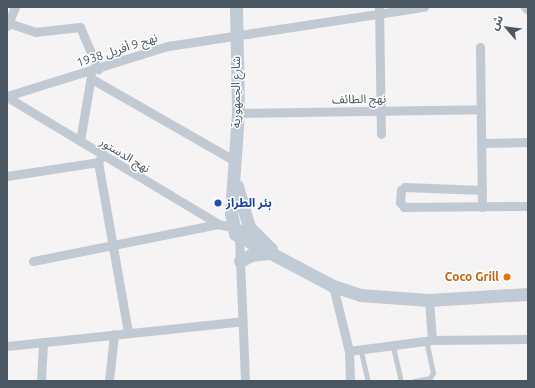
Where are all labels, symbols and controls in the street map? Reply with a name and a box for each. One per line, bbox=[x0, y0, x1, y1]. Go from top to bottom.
north arrow bbox=[487, 8, 527, 48]
text: ش bbox=[488, 13, 505, 32]
street label: نهج 9 أفريل 1938 bbox=[75, 30, 159, 70]
street label: شارع الجمهورية bbox=[229, 56, 243, 128]
street label: نهج الطائف bbox=[332, 91, 386, 107]
street label: نهج الدستور bbox=[97, 134, 153, 176]
place label: بئر الطراز bbox=[226, 196, 272, 210]
marker: بئر الطراز bbox=[213, 198, 223, 208]
place label: Coco Grill bbox=[445, 270, 499, 284]
marker: Coco Grill bbox=[502, 272, 512, 282]

